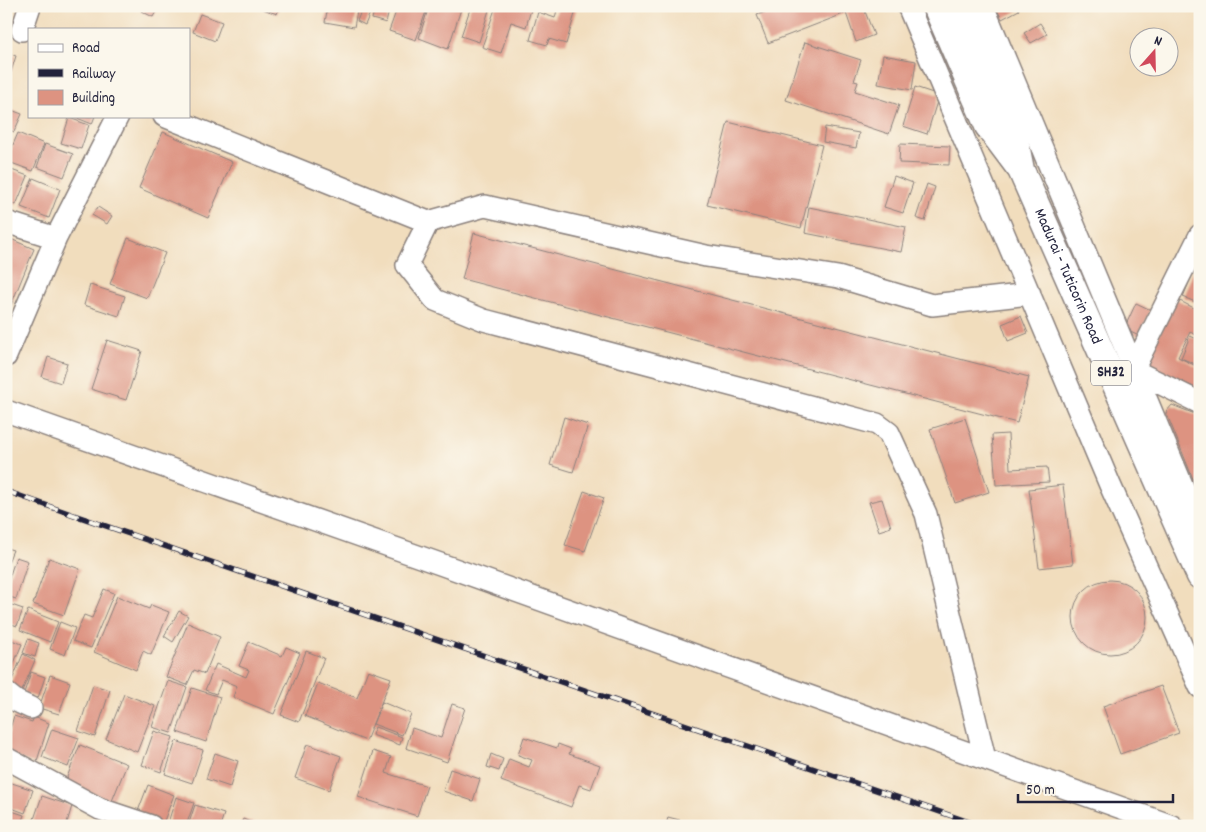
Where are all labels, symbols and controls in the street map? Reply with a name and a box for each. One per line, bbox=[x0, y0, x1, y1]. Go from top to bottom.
legend bbox=[28, 28, 190, 118]
north arrow bbox=[1128, 28, 1178, 78]
text: N bbox=[1151, 31, 1165, 52]
text: Road bbox=[72, 38, 100, 60]
text: Railway bbox=[72, 64, 116, 86]
text: Building bbox=[72, 88, 115, 110]
street label: Madurai - Tuticorin Road bbox=[1028, 205, 1108, 348]
road number: SH32 bbox=[1091, 360, 1131, 386]
scale bar bbox=[1018, 772, 1174, 804]
text: 50 m bbox=[1026, 780, 1055, 802]

